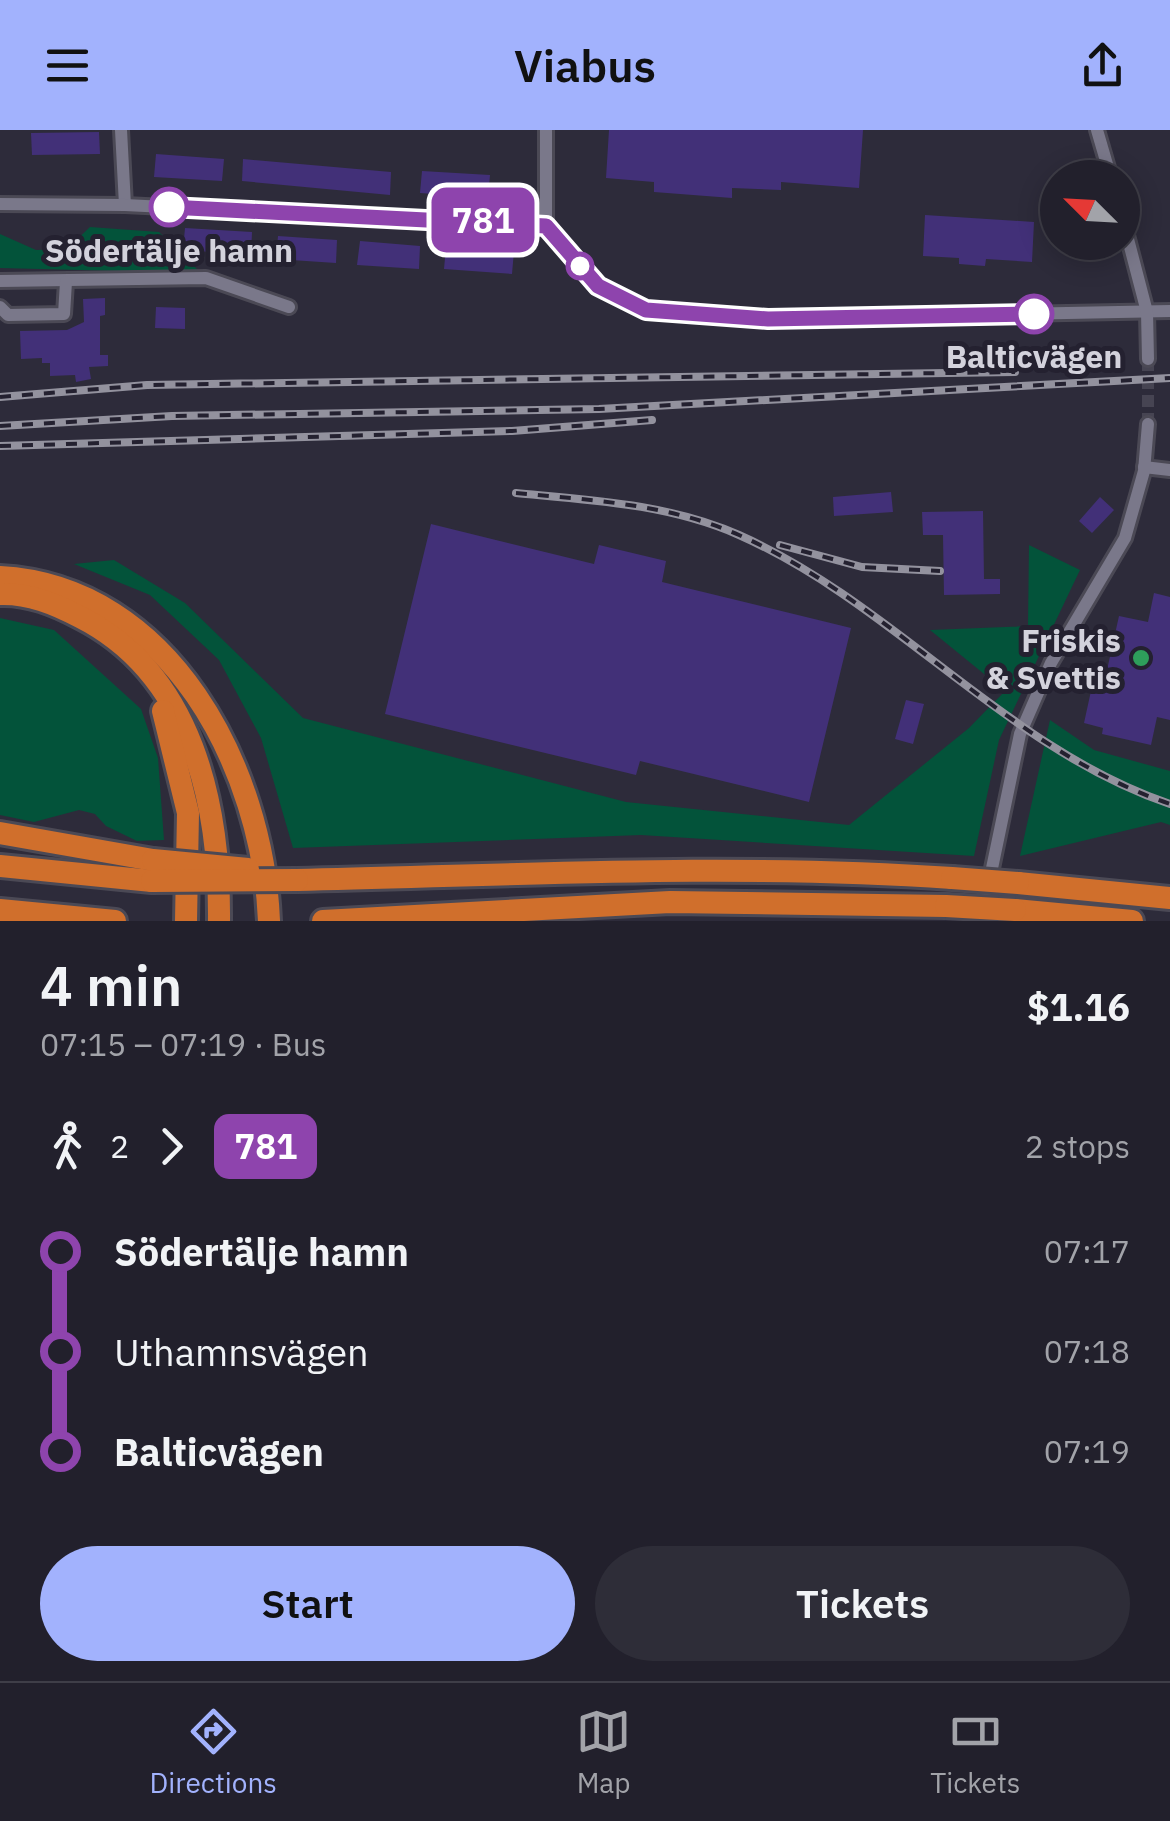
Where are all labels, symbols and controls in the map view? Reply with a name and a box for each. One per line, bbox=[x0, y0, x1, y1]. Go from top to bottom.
text: Viabus bbox=[514, 36, 656, 94]
icon: menu bbox=[40, 38, 95, 93]
icon: share bbox=[1075, 38, 1130, 93]
north arrow bbox=[1040, 160, 1140, 260]
map controls bbox=[1040, 160, 1140, 260]
marker: Södertälje hamn bbox=[150, 188, 188, 226]
line badge: 781 bbox=[426, 188, 540, 252]
text: 781 bbox=[451, 197, 515, 243]
place label: Södertälje hamn bbox=[45, 229, 293, 271]
unlabelled marker bbox=[567, 253, 593, 279]
marker: Balticvägen bbox=[1015, 295, 1053, 333]
place label: Balticvägen bbox=[946, 335, 1122, 377]
place label: Friskis & Svettis bbox=[986, 619, 1121, 698]
marker: Friskis & Svettis bbox=[1130, 647, 1152, 669]
text: 4 min bbox=[40, 950, 182, 1021]
text: $1.16 bbox=[1027, 982, 1130, 1031]
text: 07:15 – 07:19 · Bus bbox=[40, 1023, 326, 1065]
icon: walk bbox=[40, 1119, 95, 1174]
icon: forward bbox=[144, 1119, 199, 1174]
text: 781 bbox=[234, 1123, 297, 1169]
text: 2 bbox=[110, 1125, 129, 1167]
text: 2 stops bbox=[1025, 1125, 1130, 1167]
text: Södertälje hamn bbox=[114, 1227, 409, 1276]
text: 07:17 bbox=[1044, 1230, 1130, 1272]
text: Uthamnsvägen bbox=[114, 1327, 369, 1376]
text: 07:18 bbox=[1044, 1330, 1130, 1372]
text: Balticvägen bbox=[114, 1427, 324, 1476]
text: 07:19 bbox=[1044, 1430, 1130, 1472]
button: Start bbox=[40, 1546, 575, 1661]
button: Tickets bbox=[595, 1546, 1130, 1661]
tab: Directions bbox=[150, 1704, 277, 1801]
tab: Map bbox=[576, 1704, 631, 1801]
tab: Tickets bbox=[930, 1704, 1020, 1801]

